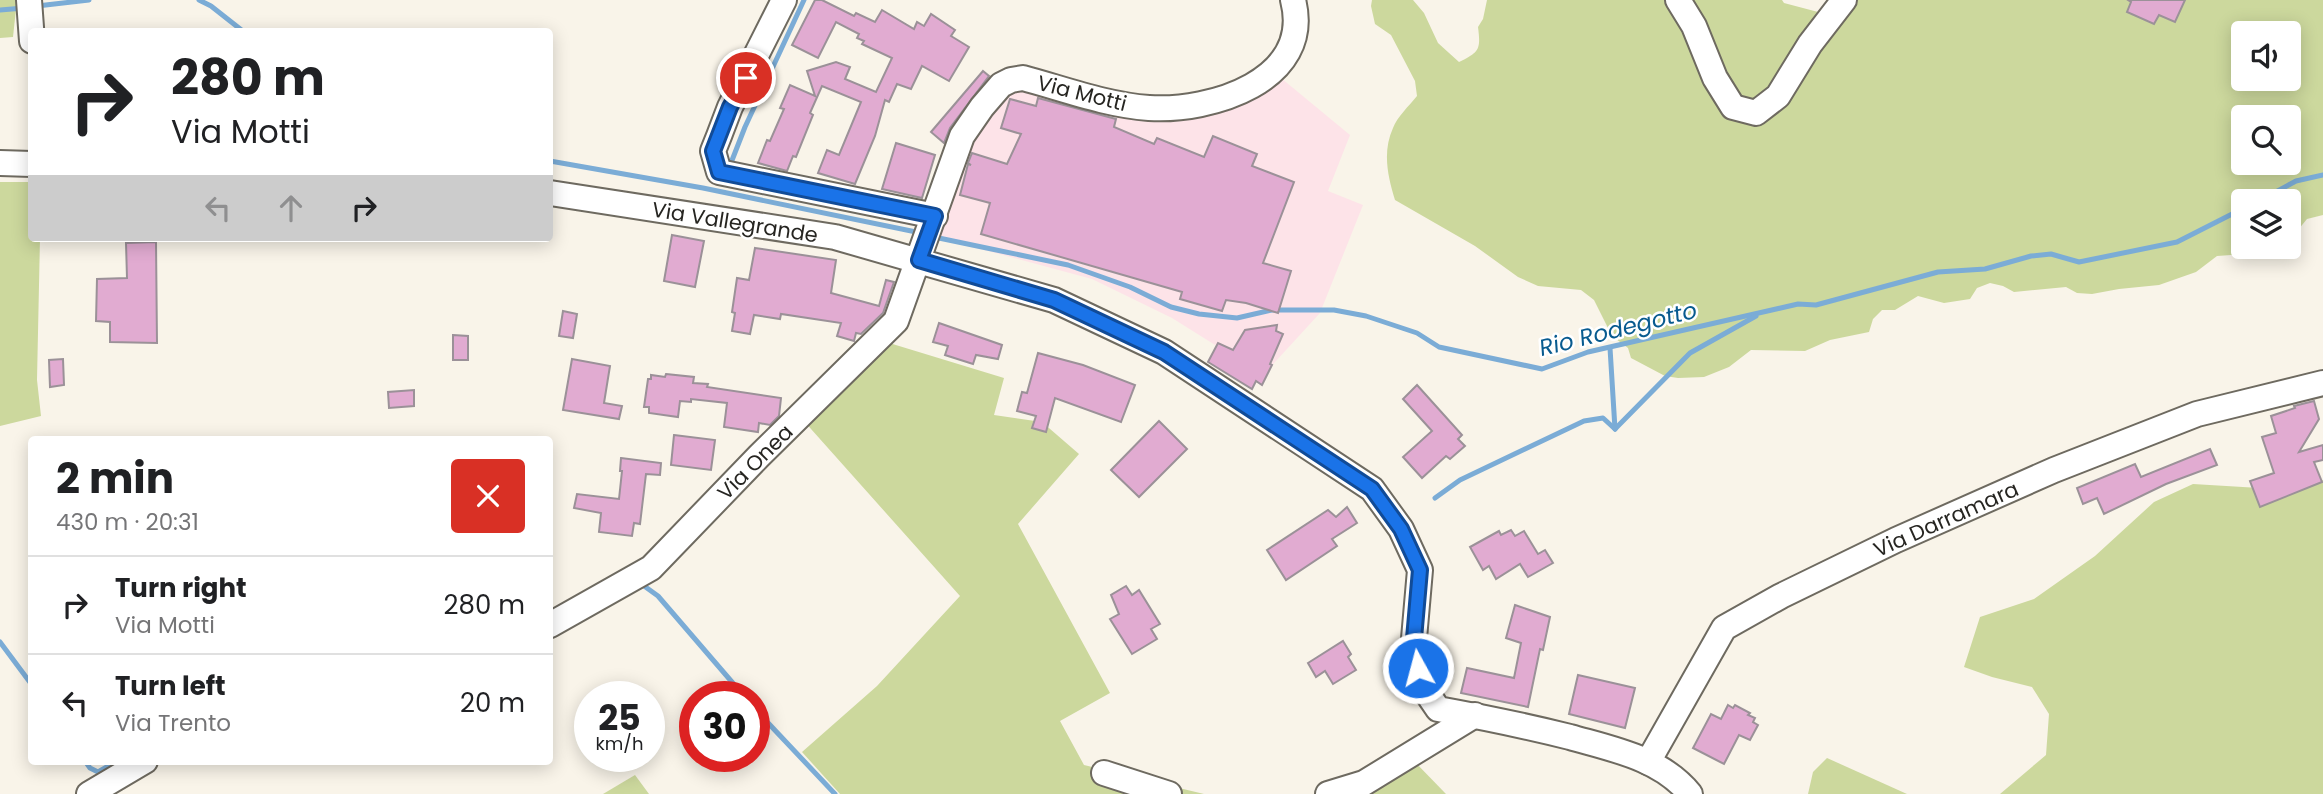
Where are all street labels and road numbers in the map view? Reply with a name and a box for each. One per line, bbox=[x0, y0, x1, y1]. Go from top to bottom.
street label: Via Motti bbox=[1034, 68, 1130, 118]
street label: Via Vallegrande bbox=[650, 195, 820, 249]
street label: Via Onea bbox=[711, 418, 799, 506]
street label: Via Darramara bbox=[1869, 474, 2023, 564]

